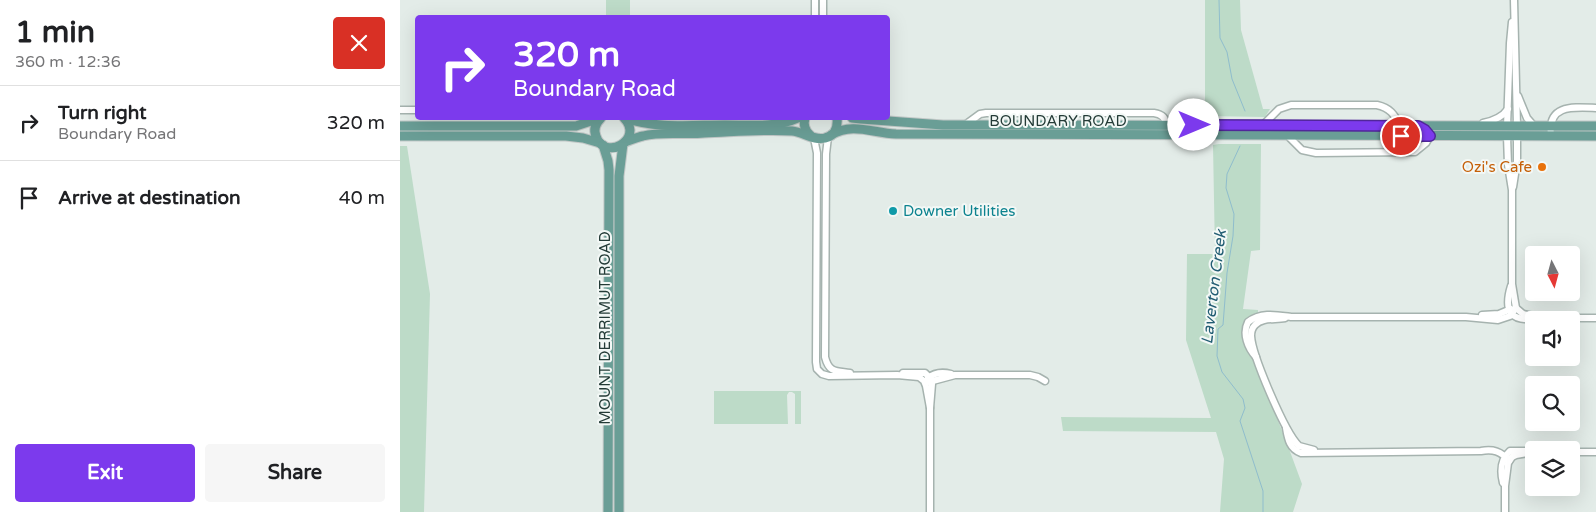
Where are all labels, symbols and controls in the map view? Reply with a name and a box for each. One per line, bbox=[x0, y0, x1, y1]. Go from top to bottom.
text: 1 min bbox=[15, 14, 95, 51]
button: close bbox=[333, 17, 385, 69]
text: 320 m bbox=[513, 34, 620, 76]
icon: right bbox=[430, 35, 495, 100]
text: 360 m · 12:36 bbox=[15, 52, 121, 72]
text: Boundary Road bbox=[513, 76, 676, 102]
position arrow bbox=[1167, 98, 1219, 150]
text: Turn right bbox=[58, 102, 146, 124]
icon: right bbox=[15, 109, 43, 137]
text: 320 m bbox=[327, 112, 385, 134]
street label: BOUNDARY ROAD bbox=[989, 112, 1127, 130]
pin bbox=[1380, 115, 1422, 157]
icon: arrive bbox=[1387, 122, 1415, 150]
text: Boundary Road bbox=[58, 124, 176, 144]
place label: Ozi's Cafe bbox=[1462, 158, 1532, 176]
marker: Ozi's Cafe bbox=[1536, 161, 1548, 173]
icon: arrive bbox=[15, 184, 43, 212]
text: Arrive at destination bbox=[58, 187, 241, 209]
text: 40 m bbox=[339, 187, 385, 209]
place label: Downer Utilities bbox=[903, 202, 1015, 220]
marker: Downer Utilities bbox=[887, 205, 899, 217]
water label: Laverton Creek bbox=[1197, 227, 1231, 345]
street label: MOUNT DERRIMUT ROAD bbox=[596, 231, 614, 425]
north arrow bbox=[1525, 246, 1580, 301]
map controls bbox=[1525, 246, 1580, 496]
button: sound bbox=[1525, 311, 1580, 366]
button: search bbox=[1525, 376, 1580, 431]
button: layers bbox=[1525, 441, 1580, 496]
button: Exit bbox=[15, 444, 195, 502]
button: Share bbox=[205, 444, 385, 502]

